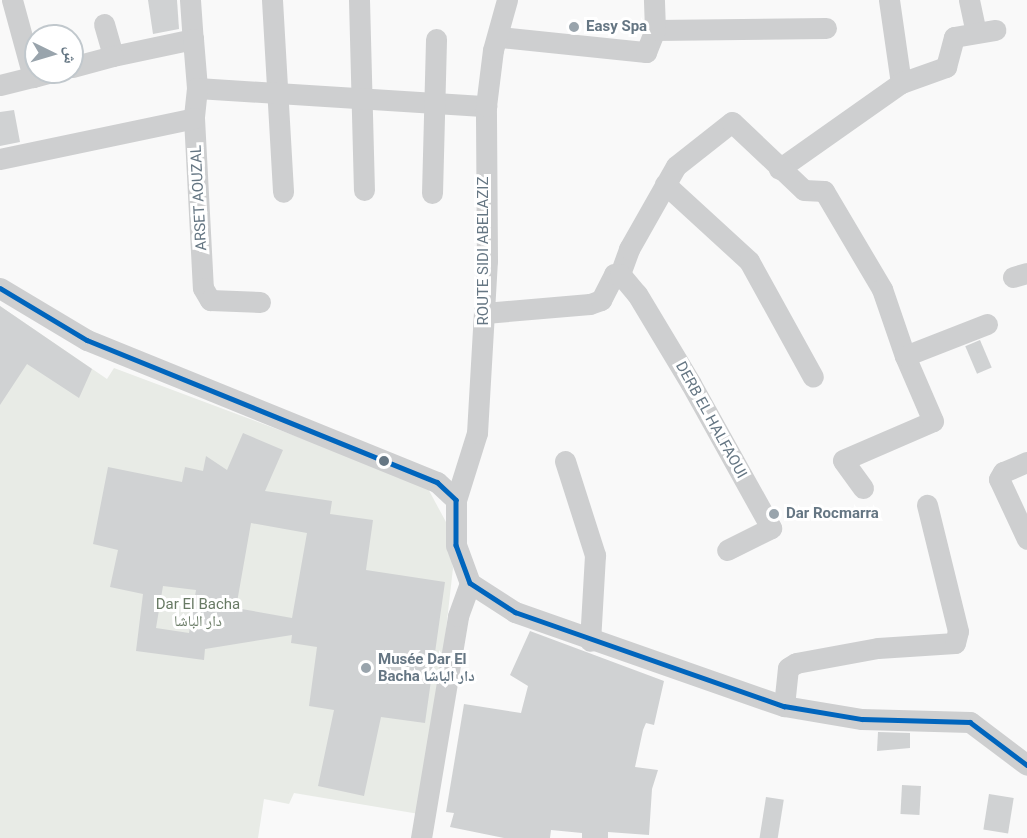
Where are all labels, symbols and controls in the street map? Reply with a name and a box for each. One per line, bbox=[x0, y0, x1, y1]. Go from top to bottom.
place label: Easy Spa bbox=[586, 18, 647, 36]
marker: Easy Spa bbox=[567, 20, 581, 34]
north arrow bbox=[24, 24, 84, 84]
text: ش bbox=[60, 46, 81, 65]
street label: ARSET AOUZAL bbox=[187, 145, 211, 251]
street label: ROUTE SIDI ABELAZIZ bbox=[475, 177, 493, 325]
street label: DERB EL HALFAOUI bbox=[671, 359, 751, 481]
unlabelled marker bbox=[378, 455, 390, 467]
place label: Dar Rocmarra bbox=[786, 505, 879, 523]
marker: Dar Rocmarra bbox=[767, 507, 781, 521]
park label: Dar El Bacha دار الباشا bbox=[156, 595, 240, 630]
place label: Musée Dar El Bacha دار الباشا bbox=[378, 650, 475, 685]
marker: Musée Dar El Bacha دار الباشا bbox=[359, 661, 373, 675]

